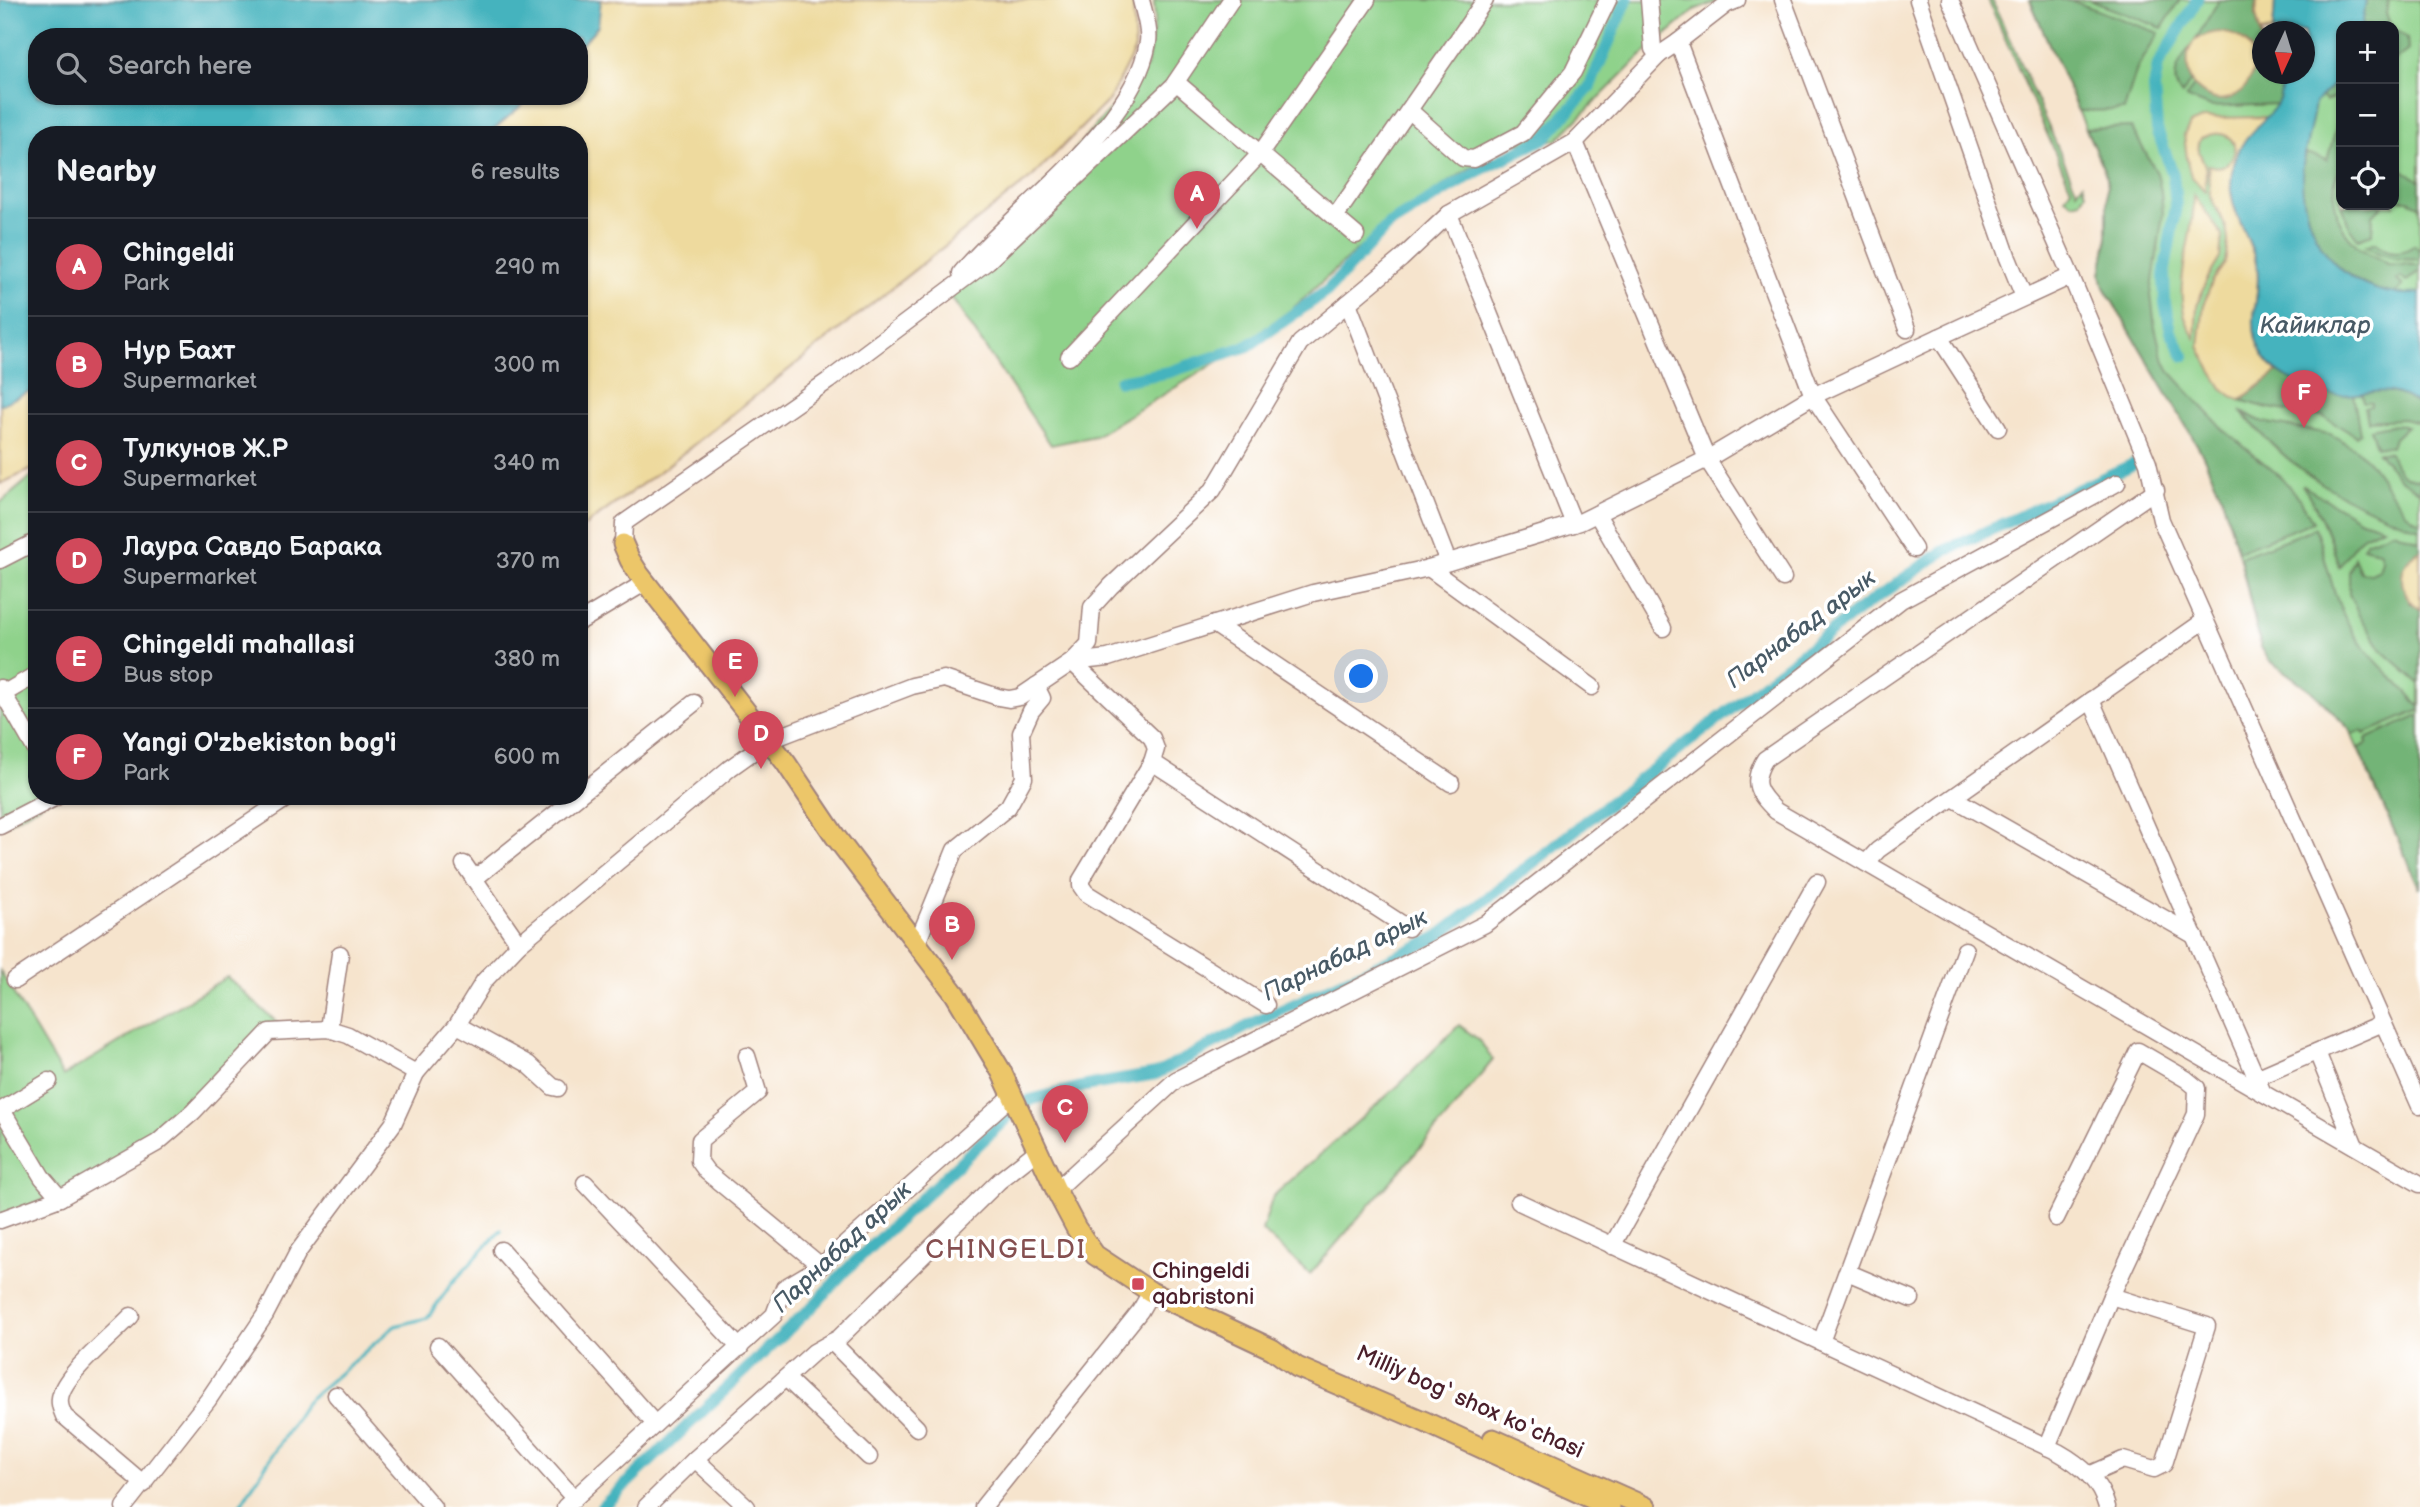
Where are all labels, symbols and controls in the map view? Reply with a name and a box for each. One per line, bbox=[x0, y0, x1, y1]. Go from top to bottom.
north arrow bbox=[2252, 21, 2315, 84]
map controls bbox=[2336, 21, 2399, 210]
button: + bbox=[2336, 21, 2399, 84]
search box bbox=[28, 28, 588, 105]
icon: search bbox=[52, 48, 90, 86]
text: Search here bbox=[108, 51, 252, 82]
button: − bbox=[2336, 84, 2399, 147]
button: locate bbox=[2336, 147, 2399, 210]
text: Nearby bbox=[56, 154, 156, 190]
text: 6 results bbox=[471, 158, 560, 186]
pin: A bbox=[1174, 171, 1220, 229]
text: Chingeldi bbox=[123, 238, 234, 269]
text: A bbox=[72, 253, 86, 281]
text: 290 m bbox=[494, 253, 560, 281]
text: Park bbox=[123, 269, 169, 297]
water label: Кайиклар bbox=[2260, 311, 2371, 340]
text: Нур Бахт bbox=[123, 336, 235, 367]
text: B bbox=[71, 351, 87, 379]
text: 300 m bbox=[494, 351, 560, 379]
text: Supermarket bbox=[123, 367, 257, 395]
pin: F bbox=[2281, 370, 2327, 428]
text: Тулкунов Ж.Р bbox=[123, 434, 288, 465]
text: C bbox=[71, 449, 87, 477]
text: 340 m bbox=[493, 449, 560, 477]
text: Supermarket bbox=[123, 465, 257, 493]
text: Лаура Савдо Барака bbox=[123, 532, 382, 563]
text: D bbox=[71, 547, 87, 575]
text: 370 m bbox=[496, 547, 560, 575]
text: Supermarket bbox=[123, 563, 257, 591]
water label: Парнабад арык bbox=[1721, 563, 1882, 695]
text: Chingeldi mahallasi bbox=[123, 630, 355, 661]
pin: E bbox=[712, 639, 758, 697]
text: E bbox=[72, 645, 86, 673]
text: 380 m bbox=[494, 645, 560, 673]
your location bbox=[1344, 659, 1378, 693]
text: Bus stop bbox=[123, 661, 213, 689]
pin: D bbox=[738, 711, 784, 769]
text: Yangi O'zbekiston bog'i bbox=[123, 728, 396, 759]
text: F bbox=[72, 743, 86, 771]
text: 600 m bbox=[494, 743, 560, 771]
text: Park bbox=[123, 759, 169, 787]
pin: B bbox=[929, 902, 975, 960]
water label: Парнабад арык bbox=[1258, 902, 1432, 1007]
pin: C bbox=[1042, 1085, 1088, 1143]
water label: Парнабад арык bbox=[766, 1175, 918, 1319]
district label: CHINGELDI bbox=[925, 1235, 1087, 1266]
place label: Chingeldi qabristoni bbox=[1152, 1257, 1254, 1311]
marker: Chingeldi qabristoni bbox=[1130, 1276, 1146, 1292]
street label: Milliy bog‘ shox ko‘chasi bbox=[1352, 1339, 1588, 1465]

